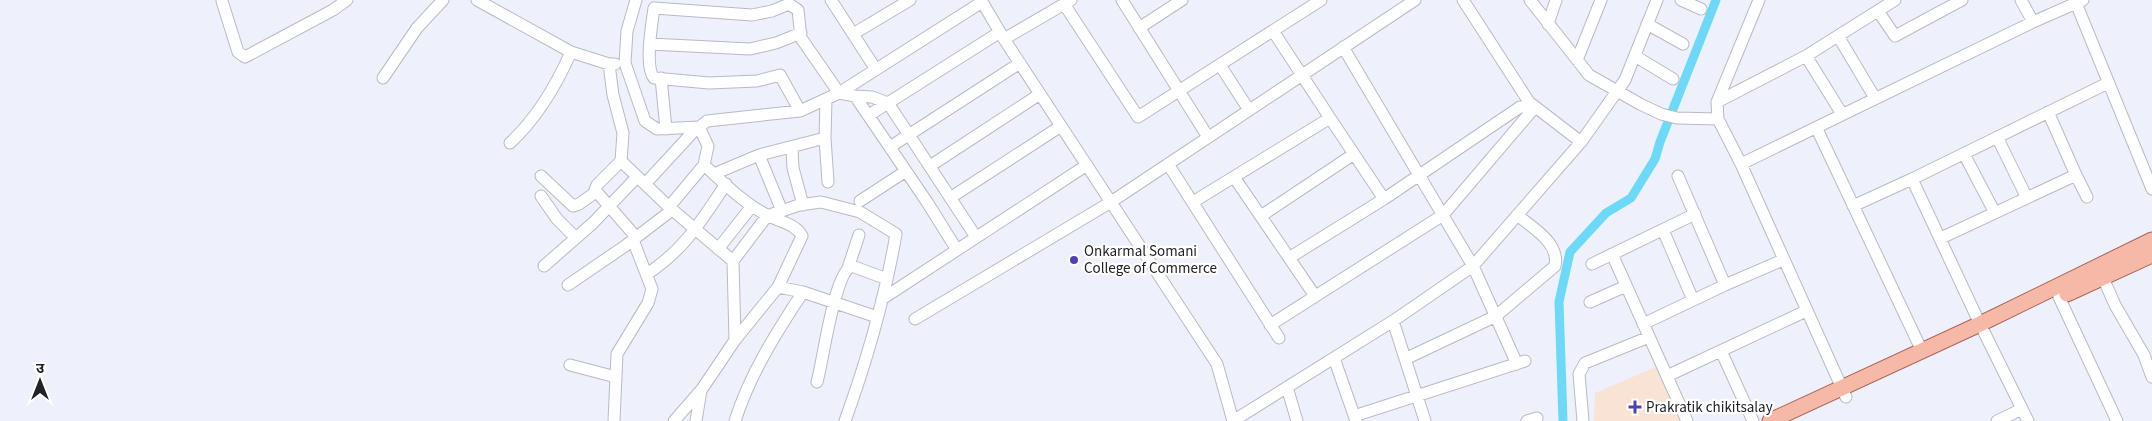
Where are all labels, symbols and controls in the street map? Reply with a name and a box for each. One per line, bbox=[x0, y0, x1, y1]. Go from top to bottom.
place label: Onkarmal Somani College of Commerce bbox=[1084, 241, 1217, 279]
marker: Onkarmal Somani College of Commerce bbox=[1068, 254, 1080, 266]
north arrow bbox=[15, 356, 65, 406]
text: उ bbox=[36, 359, 45, 379]
place label: Prakratik chikitsalay bbox=[1646, 397, 1773, 418]
marker: Prakratik chikitsalay bbox=[1628, 400, 1642, 414]

